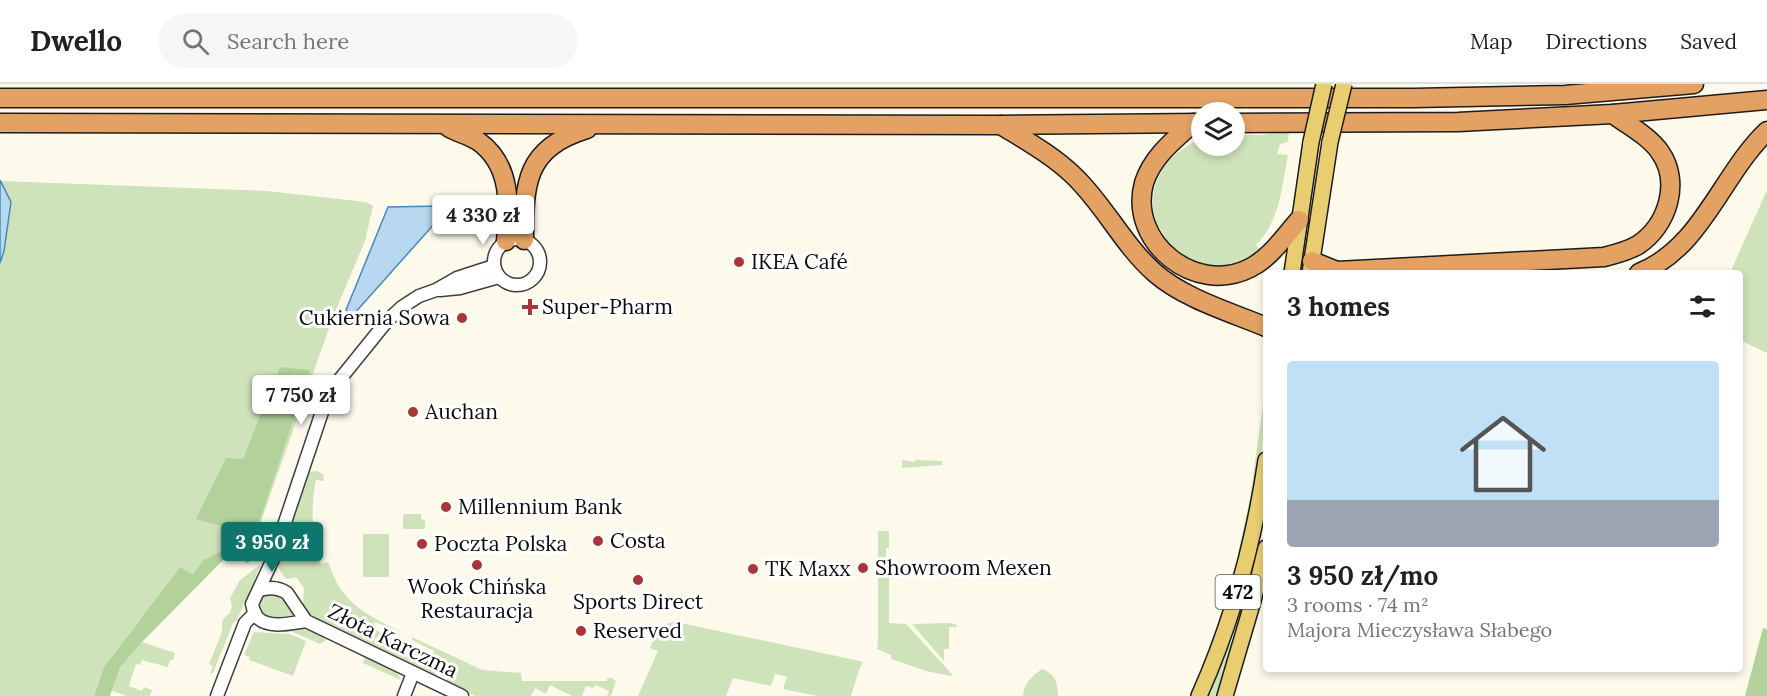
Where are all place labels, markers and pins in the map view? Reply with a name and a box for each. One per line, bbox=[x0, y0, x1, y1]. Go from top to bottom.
pin: 4 330 zł bbox=[421, 195, 545, 246]
place label: IKEA Café bbox=[751, 248, 848, 275]
marker: IKEA Café bbox=[732, 255, 746, 269]
place label: Super-Pharm bbox=[542, 293, 673, 320]
marker: Super-Pharm bbox=[523, 300, 537, 314]
place label: Cukiernia Sowa bbox=[299, 304, 450, 331]
marker: Cukiernia Sowa bbox=[455, 311, 469, 325]
pin: 7 750 zł bbox=[239, 375, 363, 426]
place label: Auchan bbox=[424, 398, 498, 425]
marker: Auchan bbox=[406, 405, 420, 419]
place label: Millennium Bank bbox=[458, 493, 623, 520]
marker: Millennium Bank bbox=[439, 500, 453, 514]
pin: 3 950 zł bbox=[210, 522, 334, 573]
place label: Costa bbox=[610, 527, 666, 554]
place label: Poczta Polska bbox=[434, 530, 568, 557]
marker: Costa bbox=[591, 534, 605, 548]
marker: Poczta Polska bbox=[415, 537, 429, 551]
place label: Showroom Mexen bbox=[875, 554, 1052, 581]
place label: TK Maxx bbox=[765, 555, 851, 582]
marker: Wook Chińska Restauracja bbox=[470, 558, 484, 572]
marker: Showroom Mexen bbox=[856, 561, 870, 575]
marker: TK Maxx bbox=[746, 562, 760, 576]
place label: Wook Chińska Restauracja bbox=[407, 573, 547, 624]
marker: Sports Direct bbox=[631, 573, 645, 587]
place label: Sports Direct bbox=[573, 588, 704, 615]
place label: Reserved bbox=[593, 617, 682, 644]
marker: Reserved bbox=[574, 624, 588, 638]

